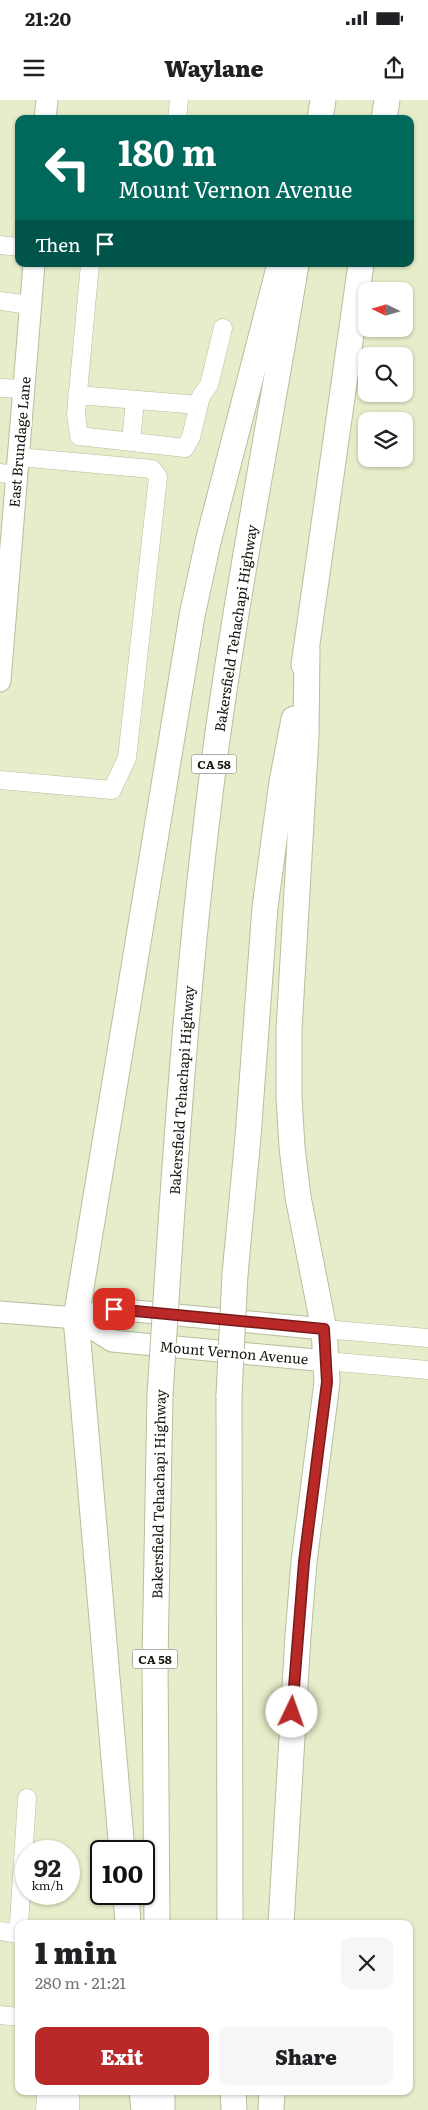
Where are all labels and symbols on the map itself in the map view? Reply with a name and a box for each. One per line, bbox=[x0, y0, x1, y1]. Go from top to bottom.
north arrow bbox=[358, 282, 412, 338]
street label: East Brundage Lane bbox=[3, 376, 35, 508]
street label: Bakersfield Tehachapi Highway bbox=[209, 522, 261, 733]
road number: CA 58 bbox=[192, 754, 236, 774]
street label: Bakersfield Tehachapi Highway bbox=[164, 984, 198, 1195]
pin bbox=[93, 1288, 135, 1330]
street label: Mount Vernon Avenue bbox=[159, 1336, 309, 1368]
street label: Bakersfield Tehachapi Highway bbox=[146, 1388, 170, 1599]
road number: CA 58 bbox=[132, 1650, 178, 1668]
position arrow bbox=[265, 1685, 317, 1737]
speed limit sign: 100 bbox=[90, 1840, 155, 1905]

